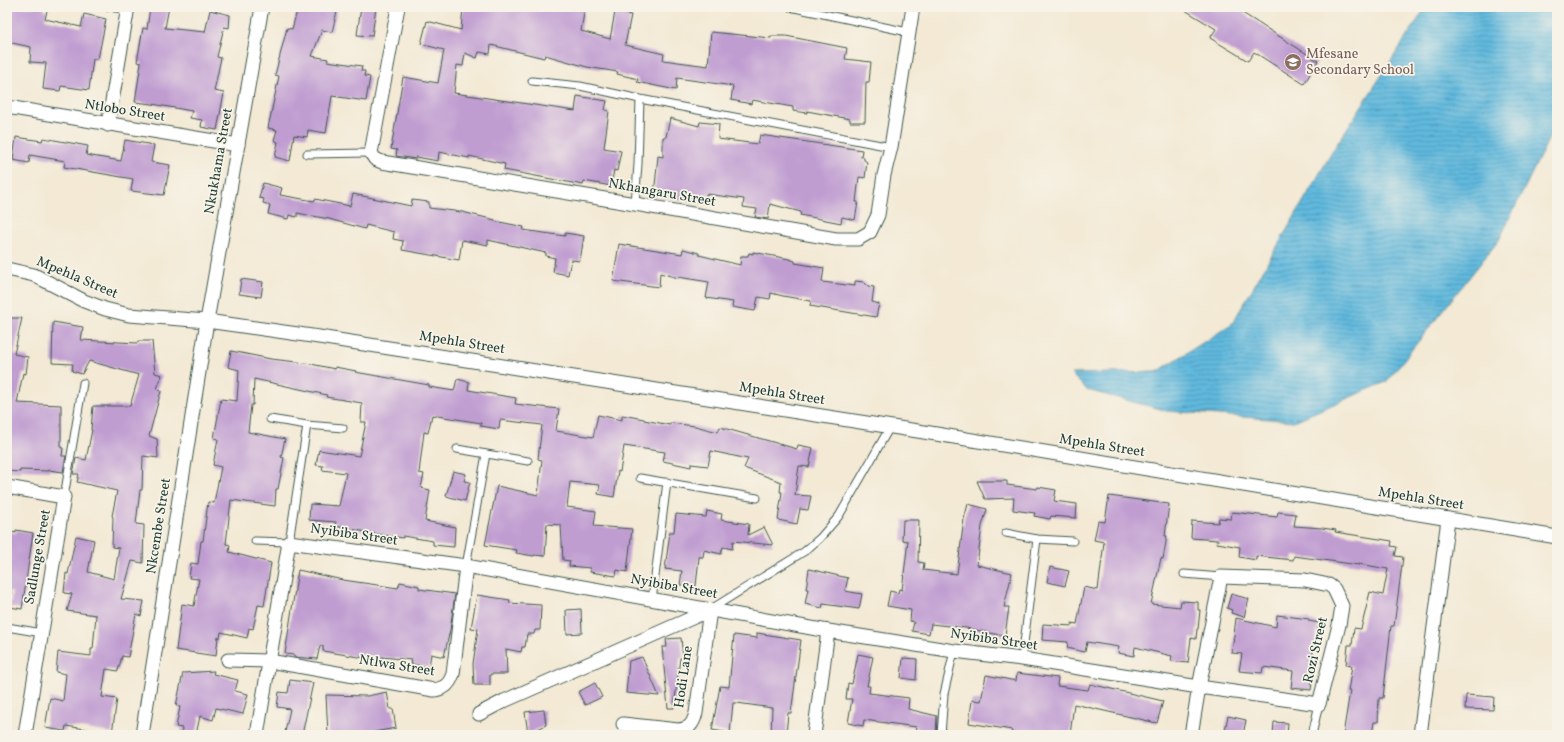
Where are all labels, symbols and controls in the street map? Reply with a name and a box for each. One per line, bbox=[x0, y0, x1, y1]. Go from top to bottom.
place label: Mfesane Secondary School bbox=[1306, 45, 1414, 80]
school or university icon: Mfesane Secondary School bbox=[1283, 52, 1303, 72]
street label: Ntlobo Street bbox=[83, 95, 167, 127]
street label: Nkukhama Street bbox=[200, 106, 238, 216]
street label: Nkhangaru Street bbox=[607, 174, 717, 212]
street label: Mpehla Street bbox=[33, 252, 121, 304]
street label: Mpehla Street bbox=[418, 327, 506, 359]
street label: Mpehla Street bbox=[738, 378, 826, 410]
street label: Mpehla Street bbox=[1058, 430, 1146, 462]
street label: Nkcembe Street bbox=[142, 477, 176, 575]
street label: Mpehla Street bbox=[1377, 483, 1465, 515]
street label: Sadlunge Street bbox=[20, 508, 56, 606]
street label: Nyibiba Street bbox=[309, 519, 399, 551]
street label: Nyibiba Street bbox=[629, 570, 719, 604]
street label: Rozi Street bbox=[1299, 615, 1333, 685]
street label: Nyibiba Street bbox=[949, 624, 1039, 656]
street label: Hodi Lane bbox=[670, 644, 698, 709]
street label: Ntlwa Street bbox=[358, 651, 436, 681]

